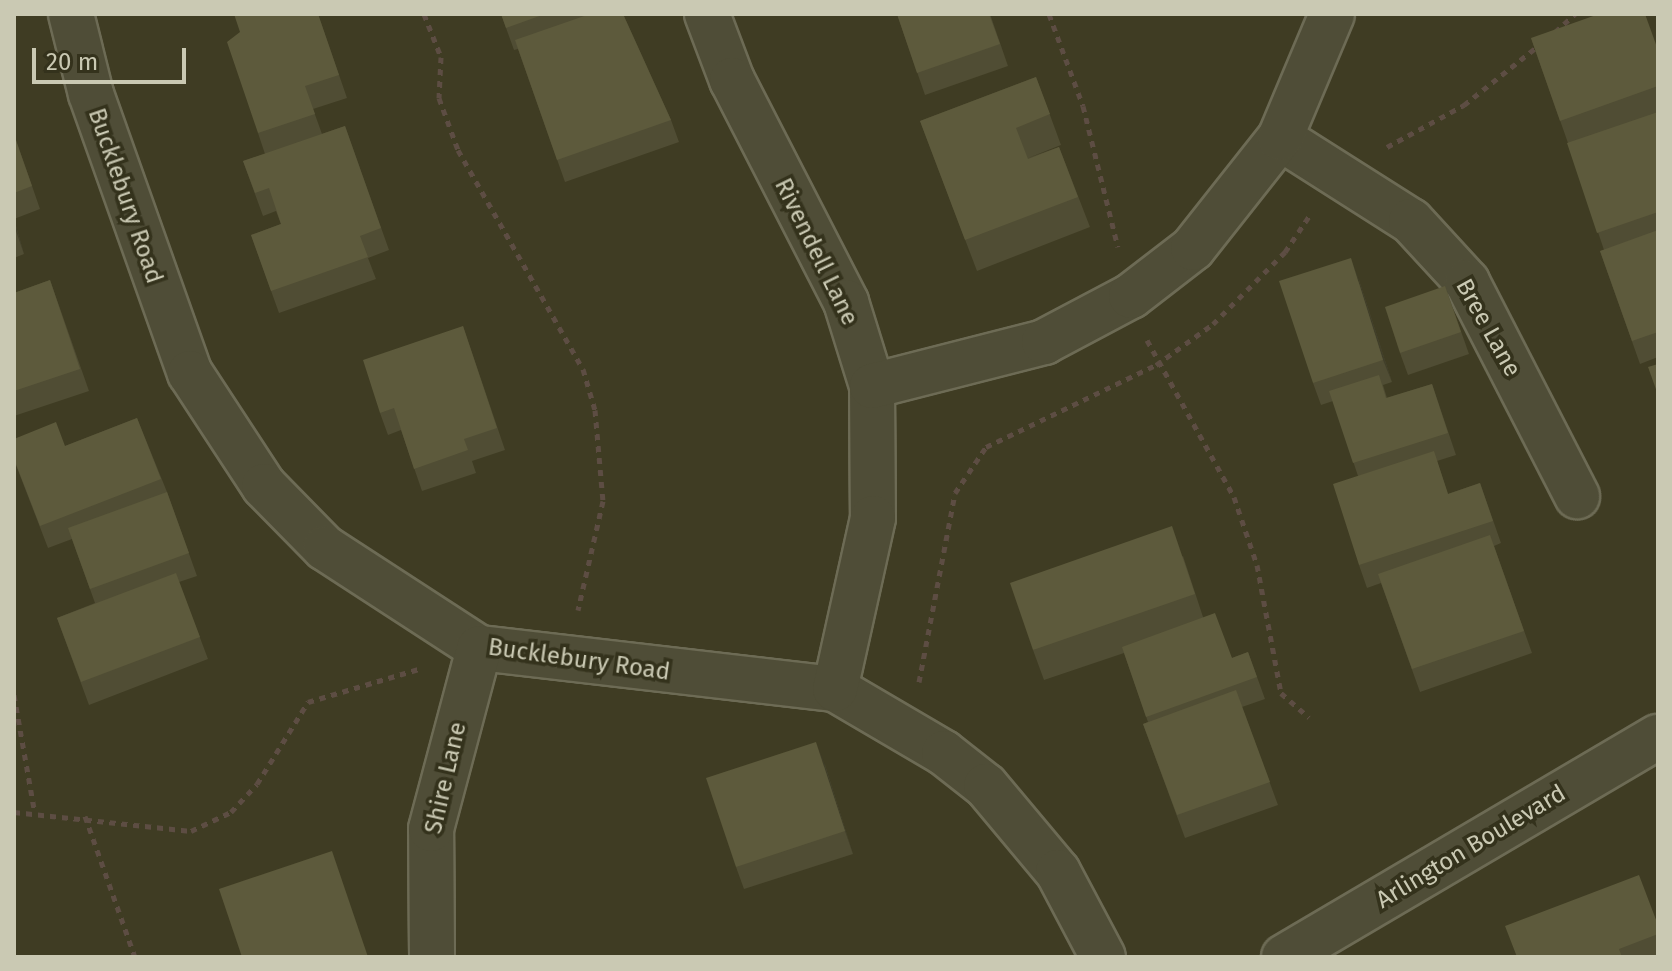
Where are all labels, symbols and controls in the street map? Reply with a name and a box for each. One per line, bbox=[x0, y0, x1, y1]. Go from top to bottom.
scale bar bbox=[36, 32, 190, 82]
text: 20 m bbox=[46, 48, 98, 76]
street label: Bucklebury Road bbox=[82, 105, 168, 287]
street label: Rivendell Lane bbox=[768, 174, 864, 330]
street label: Bree Lane bbox=[1449, 274, 1527, 382]
street label: Bucklebury Road bbox=[486, 633, 672, 687]
street label: Shire Lane bbox=[419, 719, 473, 837]
street label: Arlington Boulevard bbox=[1371, 779, 1571, 915]

